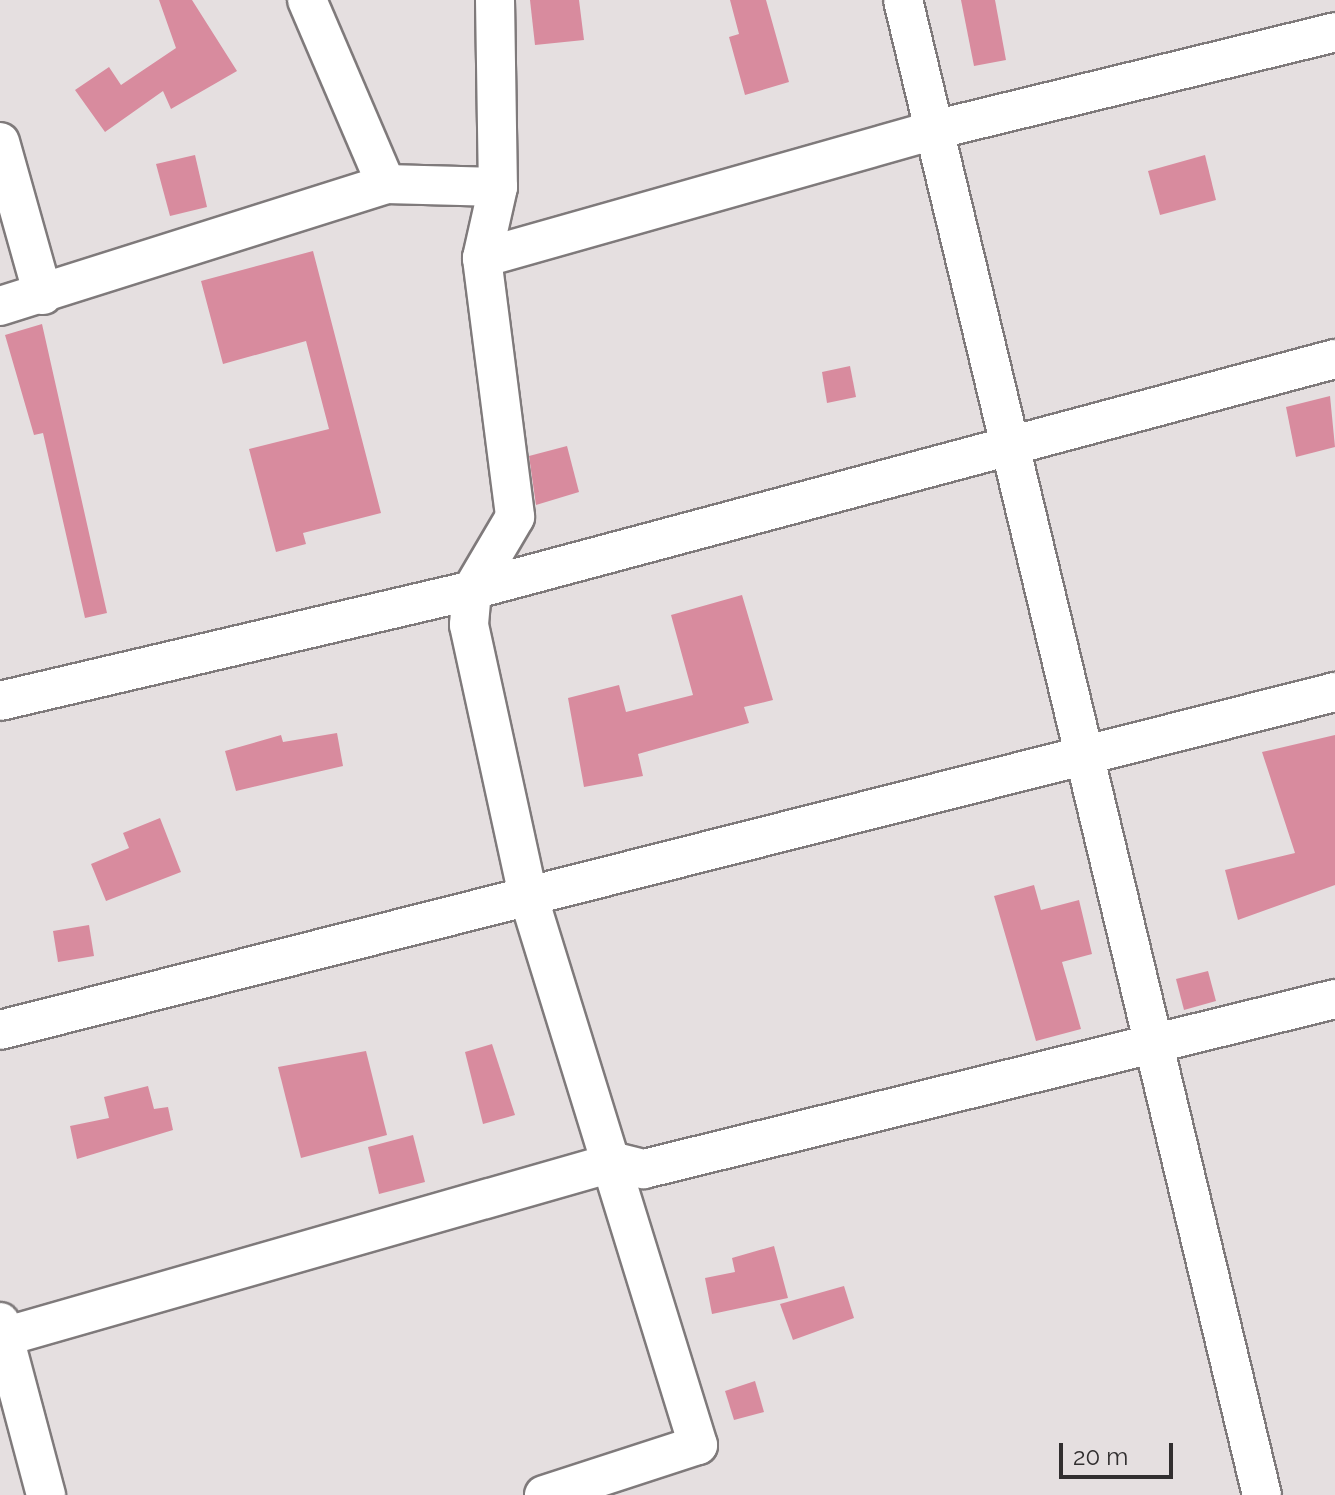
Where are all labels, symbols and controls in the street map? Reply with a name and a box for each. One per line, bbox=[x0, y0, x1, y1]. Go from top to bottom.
scale bar bbox=[1063, 1427, 1177, 1477]
text: 20 m bbox=[1073, 1442, 1128, 1471]

